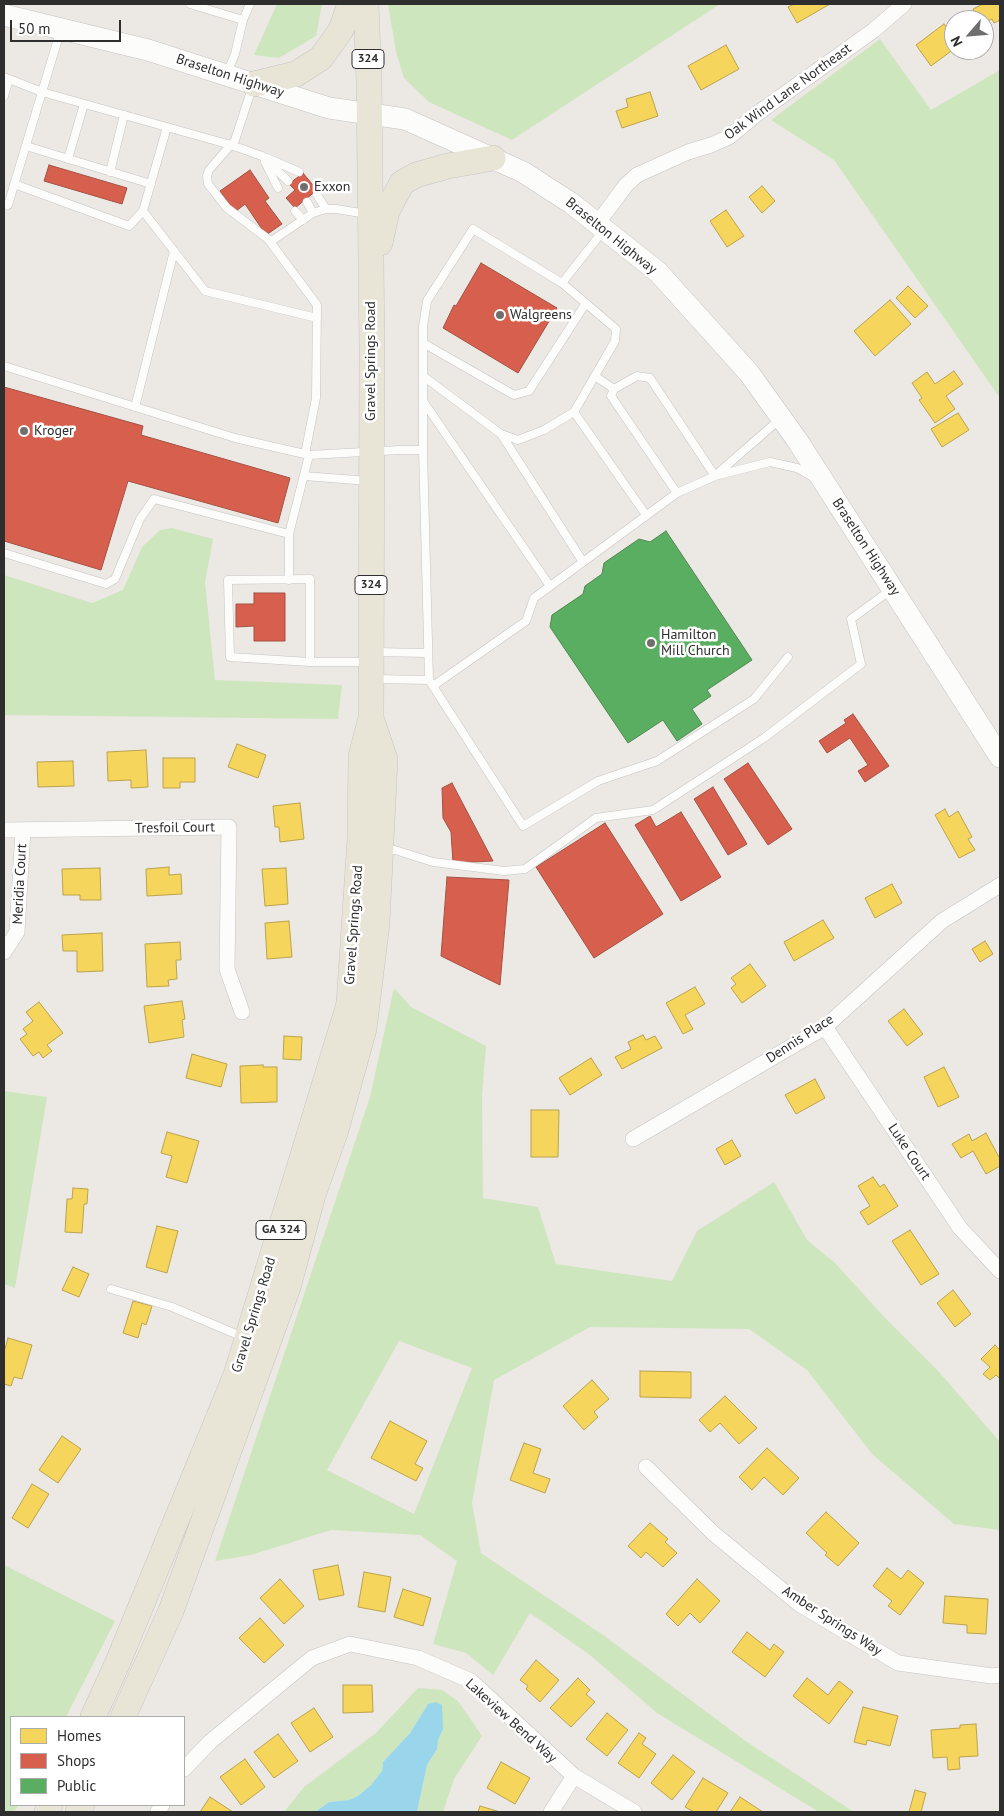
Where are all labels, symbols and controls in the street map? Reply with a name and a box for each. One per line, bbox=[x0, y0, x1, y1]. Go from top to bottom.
scale bar bbox=[12, 10, 124, 42]
north arrow bbox=[944, 10, 994, 60]
text: 50 m bbox=[18, 19, 51, 38]
text: N bbox=[946, 33, 967, 50]
street label: Oak Wind Lane Northeast bbox=[721, 40, 855, 144]
road number: 324 bbox=[352, 50, 384, 68]
street label: Braselton Highway bbox=[174, 51, 286, 101]
place label: Exxon bbox=[314, 179, 351, 195]
marker: Exxon bbox=[298, 181, 310, 193]
street label: Braselton Highway bbox=[562, 194, 660, 278]
street label: Gravel Springs Road bbox=[363, 301, 379, 421]
place label: Walgreens bbox=[510, 307, 572, 323]
marker: Walgreens bbox=[494, 309, 506, 321]
place label: Kroger bbox=[34, 423, 74, 439]
marker: Kroger bbox=[18, 425, 30, 437]
street label: Braselton Highway bbox=[828, 495, 904, 599]
road number: 324 bbox=[355, 576, 387, 594]
place label: Hamilton Mill Church bbox=[661, 627, 730, 660]
marker: Hamilton Mill Church bbox=[645, 637, 657, 649]
street label: Tresfoil Court bbox=[135, 819, 215, 837]
street label: Meridia Court bbox=[9, 843, 31, 925]
street label: Gravel Springs Road bbox=[341, 865, 367, 985]
street label: Dennis Place bbox=[763, 1011, 837, 1067]
street label: Luke Court bbox=[884, 1121, 934, 1183]
road number: GA 324 bbox=[256, 1220, 306, 1240]
street label: Gravel Springs Road bbox=[228, 1255, 280, 1375]
street label: Amber Springs Way bbox=[779, 1582, 885, 1660]
street label: Lakeview Bend Way bbox=[462, 1675, 560, 1767]
legend bbox=[10, 1716, 185, 1806]
text: Homes bbox=[57, 1726, 101, 1745]
text: Shops bbox=[57, 1751, 96, 1770]
text: Public bbox=[57, 1776, 96, 1795]

